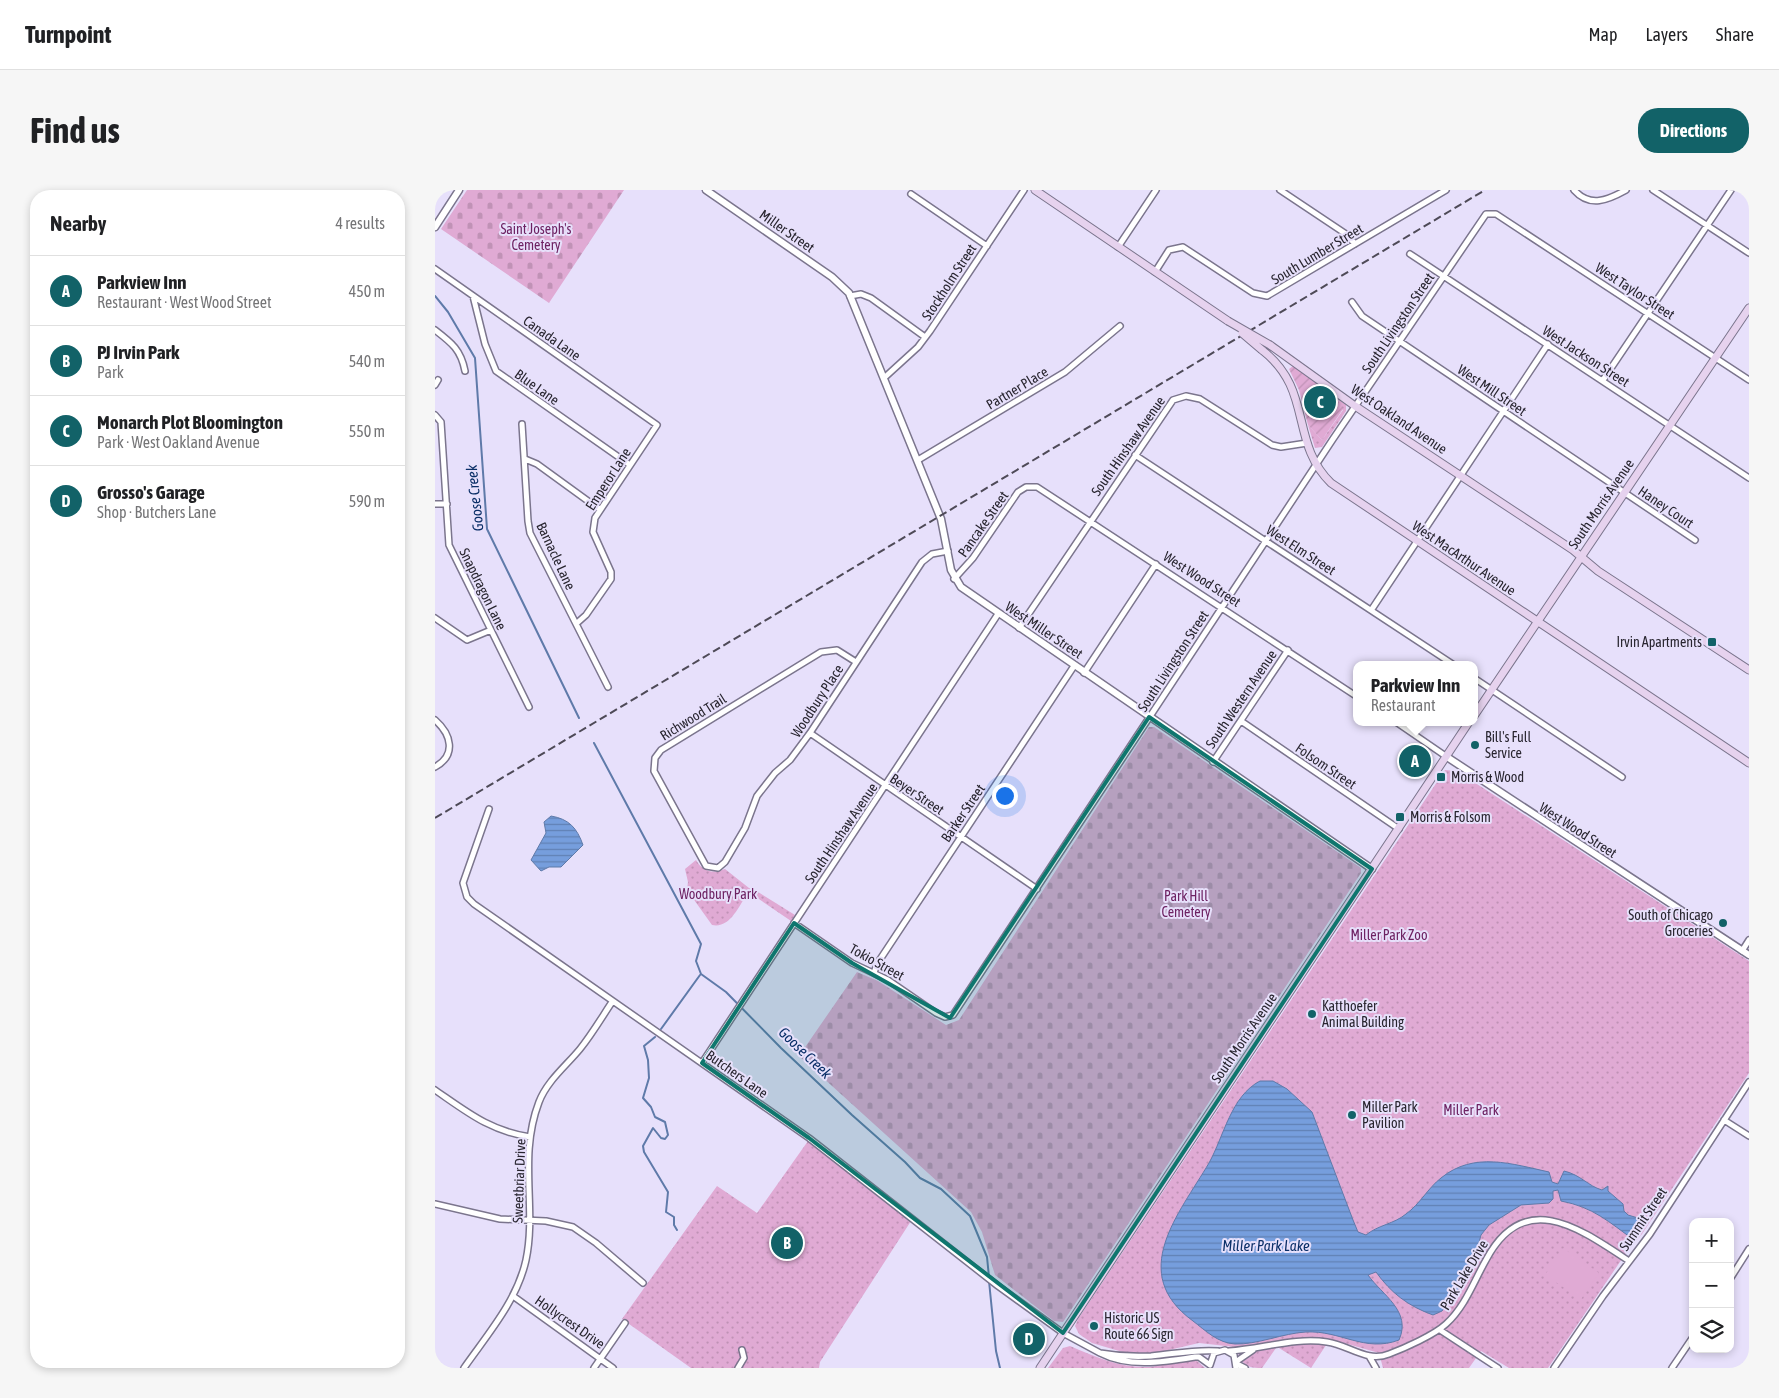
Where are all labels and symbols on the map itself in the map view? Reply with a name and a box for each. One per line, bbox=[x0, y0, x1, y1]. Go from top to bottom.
street label: Miller Street bbox=[757, 206, 817, 256]
street label: South Lumber Street bbox=[1268, 220, 1366, 288]
park label: Saint Joseph's Cemetery bbox=[500, 221, 572, 253]
street label: Stockholm Street bbox=[918, 241, 980, 323]
street label: West Taylor Street bbox=[1592, 259, 1678, 323]
street label: South Livingston Street bbox=[1359, 270, 1437, 376]
street label: Canada Lane bbox=[520, 312, 584, 364]
street label: West Jackson Street bbox=[1540, 322, 1632, 390]
street label: West Mill Street bbox=[1455, 361, 1529, 419]
street label: Partner Place bbox=[983, 363, 1051, 413]
street label: Blue Lane bbox=[512, 366, 562, 408]
street label: West Oakland Avenue bbox=[1348, 381, 1450, 457]
pin: C bbox=[1304, 383, 1336, 421]
street label: South Hinshaw Avenue bbox=[1088, 393, 1168, 499]
street label: Emperor Lane bbox=[582, 445, 634, 513]
street label: South Morris Avenue bbox=[1565, 456, 1637, 552]
water label: Goose Creek bbox=[463, 464, 486, 532]
street label: Haney Court bbox=[1635, 483, 1697, 531]
street label: Pancake Street bbox=[955, 488, 1011, 560]
street label: West MacArthur Avenue bbox=[1409, 517, 1519, 599]
street label: Barnacle Lane bbox=[533, 520, 579, 592]
street label: West Elm Street bbox=[1263, 522, 1339, 578]
street label: Snapdragon Lane bbox=[456, 546, 510, 632]
street label: West Wood Street bbox=[1160, 548, 1244, 610]
street label: West Miller Street bbox=[1002, 598, 1086, 662]
street label: South Livingston Street bbox=[1134, 607, 1212, 715]
place label: Irvin Apartments bbox=[1616, 634, 1702, 650]
marker: Irvin Apartments bbox=[1706, 636, 1718, 648]
street label: South Western Avenue bbox=[1202, 647, 1280, 751]
street label: Woodbury Place bbox=[788, 662, 846, 740]
street label: Richwood Trail bbox=[657, 690, 729, 744]
place label: Bill's Full Service bbox=[1485, 729, 1531, 761]
marker: Bill's Full Service bbox=[1469, 739, 1481, 751]
street label: Folsom Street bbox=[1293, 740, 1359, 792]
pin: A bbox=[1399, 742, 1431, 780]
place label: Morris & Wood bbox=[1451, 769, 1524, 785]
street label: Beyer Street bbox=[887, 770, 947, 818]
marker: Morris & Wood bbox=[1435, 771, 1447, 783]
street label: South Hinshaw Avenue bbox=[802, 780, 880, 886]
street label: Barker Street bbox=[938, 781, 988, 845]
your location bbox=[992, 783, 1018, 809]
street label: West Wood Street bbox=[1536, 799, 1620, 861]
place label: Morris & Folsom bbox=[1410, 809, 1491, 825]
marker: Morris & Folsom bbox=[1394, 811, 1406, 823]
park label: Woodbury Park bbox=[679, 886, 757, 902]
park label: Park Hill Cemetery bbox=[1161, 888, 1211, 920]
place label: South of Chicago Groceries bbox=[1628, 907, 1713, 939]
marker: South of Chicago Groceries bbox=[1717, 917, 1729, 929]
park label: Miller Park Zoo bbox=[1350, 927, 1428, 943]
street label: Tokio Street bbox=[847, 940, 907, 984]
street label: South Morris Avenue bbox=[1208, 990, 1280, 1086]
place label: Katthoefer Animal Building bbox=[1322, 998, 1404, 1030]
marker: Katthoefer Animal Building bbox=[1306, 1008, 1318, 1020]
water label: Goose Creek bbox=[775, 1023, 836, 1082]
street label: Butchers Lane bbox=[703, 1047, 771, 1101]
place label: Miller Park Pavilion bbox=[1362, 1099, 1418, 1131]
park label: Miller Park bbox=[1443, 1102, 1499, 1118]
marker: Miller Park Pavilion bbox=[1346, 1109, 1358, 1121]
street label: Sweetbriar Drive bbox=[510, 1139, 528, 1223]
street label: Summit Street bbox=[1616, 1184, 1670, 1254]
pin: B bbox=[771, 1224, 803, 1262]
water label: Miller Park Lake bbox=[1222, 1237, 1310, 1254]
street label: Park Lake Drive bbox=[1437, 1237, 1491, 1313]
street label: Hollycrest Drive bbox=[532, 1292, 608, 1352]
place label: Historic US Route 66 Sign bbox=[1104, 1310, 1174, 1342]
pin: D bbox=[1013, 1320, 1045, 1358]
marker: Historic US Route 66 Sign bbox=[1088, 1320, 1100, 1332]

